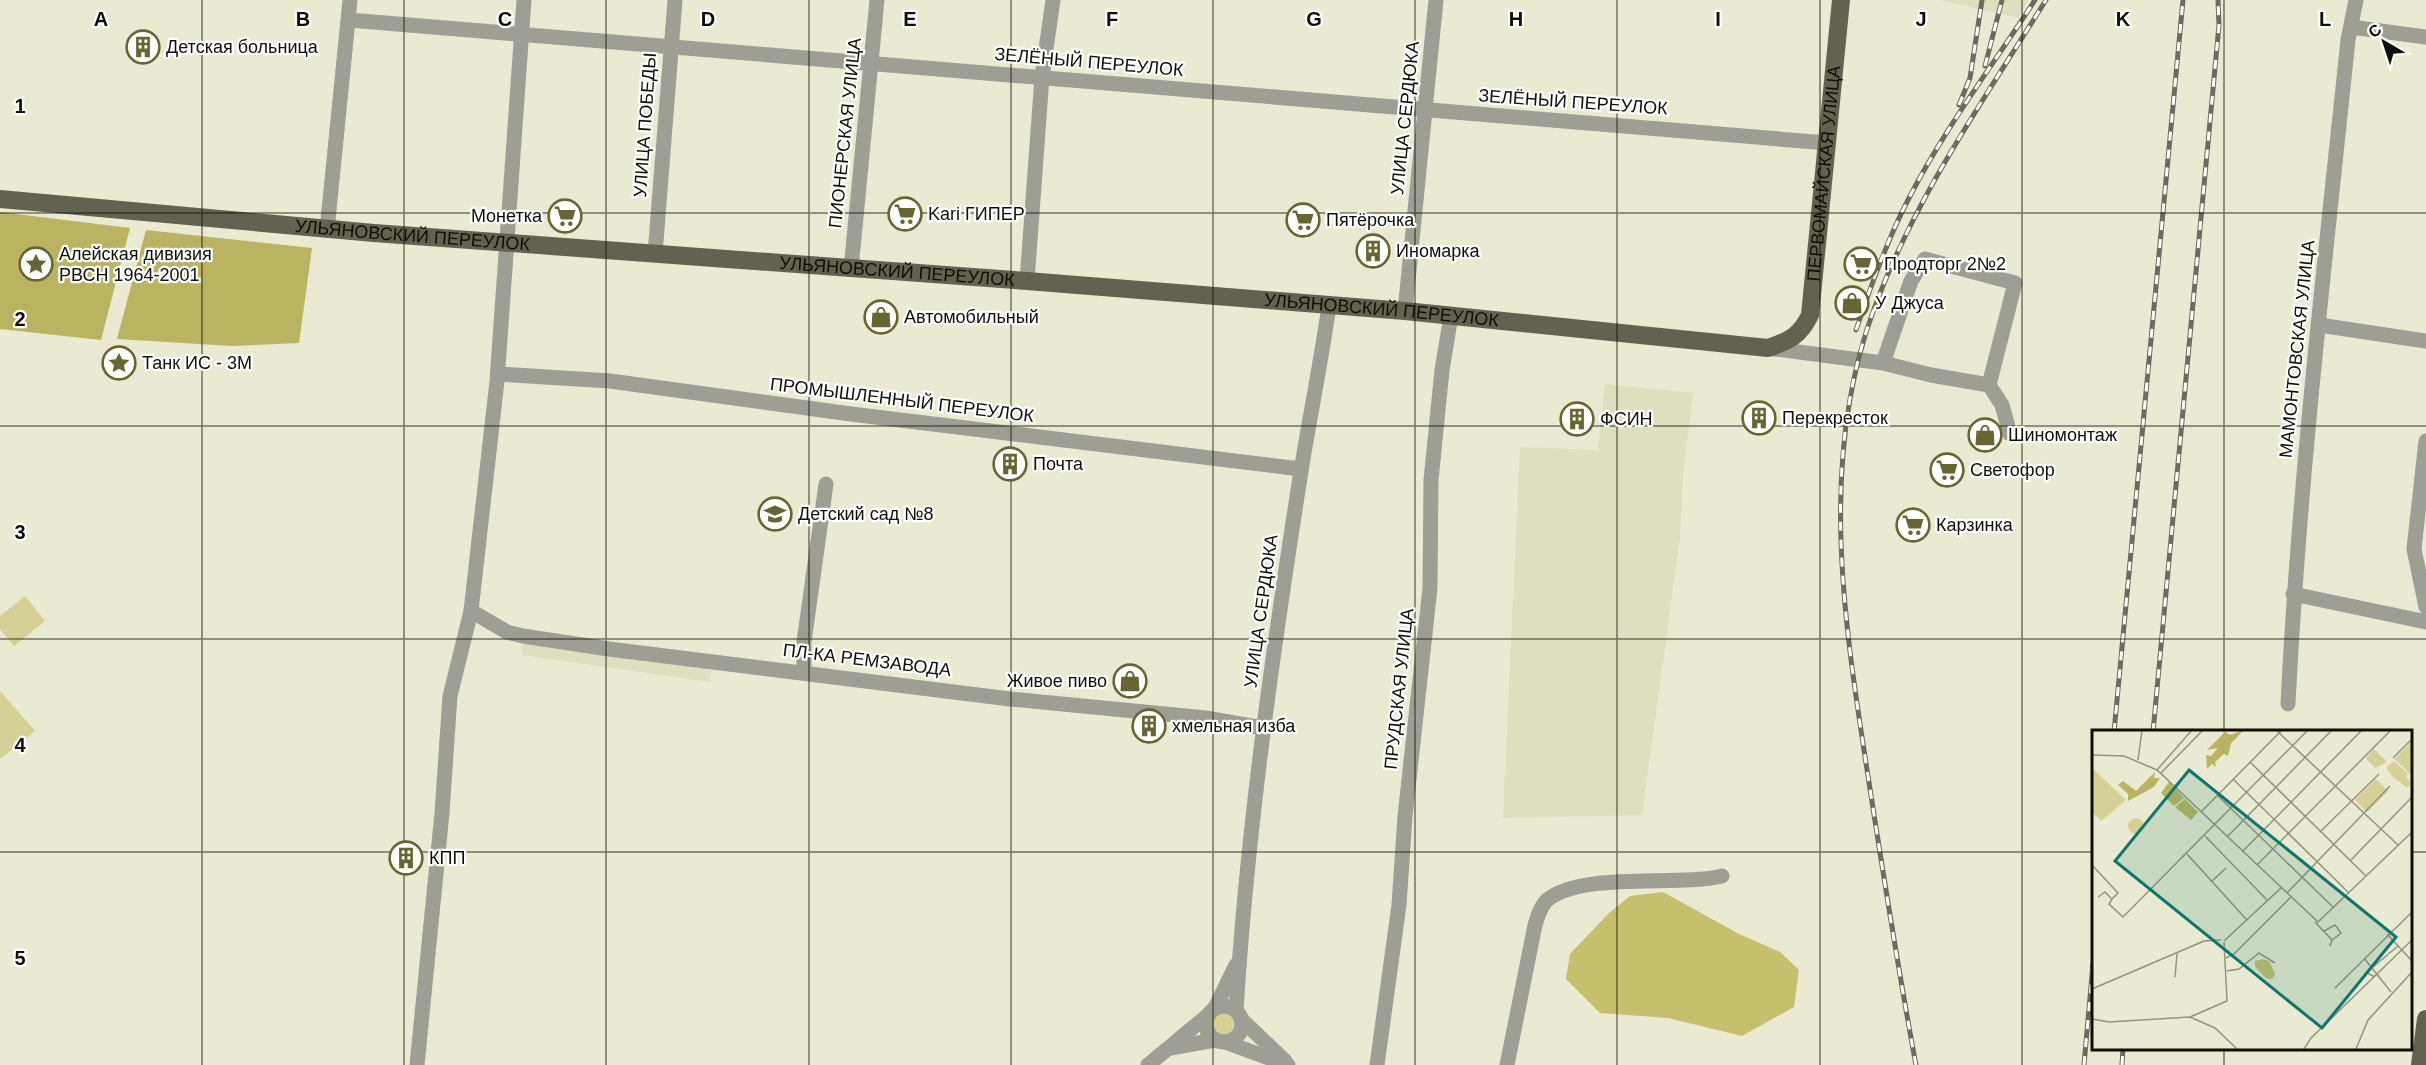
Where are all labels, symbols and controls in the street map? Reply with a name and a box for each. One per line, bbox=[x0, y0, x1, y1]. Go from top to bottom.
text: A bbox=[94, 8, 108, 30]
text: B bbox=[296, 8, 310, 30]
text: C bbox=[498, 8, 512, 30]
text: D bbox=[701, 8, 715, 30]
text: E bbox=[903, 8, 917, 30]
text: F bbox=[1106, 8, 1118, 30]
text: G bbox=[1306, 8, 1322, 30]
text: H bbox=[1509, 8, 1523, 30]
text: I bbox=[1715, 8, 1721, 30]
text: J bbox=[1915, 8, 1927, 30]
text: K bbox=[2116, 8, 2131, 30]
text: L bbox=[2319, 8, 2331, 30]
north arrow bbox=[2354, 12, 2414, 72]
text: С bbox=[2365, 20, 2385, 41]
building icon: Детская больница bbox=[125, 29, 161, 65]
place label: Детская больница bbox=[166, 37, 319, 57]
street label: ПИОНЕРСКАЯ УЛИЦА bbox=[825, 37, 865, 229]
street label: УЛИЦА СЕРДЮКА bbox=[1387, 40, 1423, 196]
street label: ЗЕЛЁНЫЙ ПЕРЕУЛОК bbox=[994, 43, 1185, 80]
street label: УЛИЦА ПОБЕДЫ bbox=[630, 52, 660, 198]
street label: ПЕРВОМАЙСКАЯ УЛИЦА bbox=[1803, 65, 1844, 282]
street label: ЗЕЛЁНЫЙ ПЕРЕУЛОК bbox=[1478, 84, 1669, 119]
text: 1 bbox=[14, 95, 26, 117]
supermarket icon: Kari ГИПЕР bbox=[887, 196, 923, 232]
supermarket icon: Монетка bbox=[547, 198, 583, 234]
supermarket icon: Пятёрочка bbox=[1285, 202, 1321, 238]
place label: Kari ГИПЕР bbox=[928, 204, 1025, 224]
place label: Монетка bbox=[471, 206, 543, 226]
place label: Пятёрочка bbox=[1326, 210, 1415, 230]
street label: УЛЬЯНОВСКИЙ ПЕРЕУЛОК bbox=[294, 216, 531, 254]
building icon: Иномарка bbox=[1355, 233, 1391, 269]
street label: МАМОНТОВСКАЯ УЛИЦА bbox=[2276, 239, 2318, 459]
place label: Иномарка bbox=[1396, 241, 1481, 261]
place label: Алейская дивизия РВСН 1964-2001 bbox=[59, 244, 212, 285]
place icon: Алейская дивизия РВСН 1964-2001 bbox=[18, 246, 54, 282]
supermarket icon: Продторг 2№2 bbox=[1843, 246, 1879, 282]
street label: УЛЬЯНОВСКИЙ ПЕРЕУЛОК bbox=[779, 253, 1016, 290]
place label: Продторг 2№2 bbox=[1884, 254, 2006, 274]
shop icon: У Джуса bbox=[1834, 285, 1870, 321]
street label: УЛЬЯНОВСКИЙ ПЕРЕУЛОК bbox=[1263, 290, 1500, 331]
place label: У Джуса bbox=[1875, 293, 1945, 313]
shop icon: Автомобильный bbox=[863, 299, 899, 335]
place label: Автомобильный bbox=[904, 307, 1039, 327]
text: 2 bbox=[14, 308, 26, 330]
place icon: Танк ИС - 3М bbox=[101, 345, 137, 381]
place label: Танк ИС - 3М bbox=[142, 353, 252, 373]
street label: ПРОМЫШЛЕННЫЙ ПЕРЕУЛОК bbox=[769, 373, 1036, 426]
building icon: Перекресток bbox=[1741, 400, 1777, 436]
building icon: ФСИН bbox=[1559, 401, 1595, 437]
place label: Перекресток bbox=[1782, 408, 1888, 428]
place label: ФСИН bbox=[1600, 409, 1653, 429]
shop icon: Шиномонтаж bbox=[1967, 417, 2003, 453]
place label: Шиномонтаж bbox=[2008, 425, 2117, 445]
building icon: Почта bbox=[992, 446, 1028, 482]
supermarket icon: Светофор bbox=[1929, 452, 1965, 488]
place label: Почта bbox=[1033, 454, 1084, 474]
place label: Светофор bbox=[1970, 460, 2055, 480]
school or university icon: Детский сад №8 bbox=[757, 496, 793, 532]
place label: Детский сад №8 bbox=[798, 504, 933, 524]
supermarket icon: Карзинка bbox=[1895, 507, 1931, 543]
place label: Карзинка bbox=[1936, 515, 2014, 535]
text: 3 bbox=[14, 521, 26, 543]
street label: УЛИЦА СЕРДЮКА bbox=[1240, 533, 1282, 689]
street label: ПРУДСКАЯ УЛИЦА bbox=[1381, 608, 1417, 770]
street label: ПЛ-КА РЕМЗАВОДА bbox=[782, 640, 952, 680]
shop icon: Живое пиво bbox=[1112, 663, 1148, 699]
place label: Живое пиво bbox=[1007, 671, 1107, 691]
building icon: хмельная изба bbox=[1131, 708, 1167, 744]
place label: хмельная изба bbox=[1172, 716, 1296, 736]
inset map bbox=[2092, 730, 2411, 1050]
text: 4 bbox=[14, 734, 26, 756]
building icon: КПП bbox=[388, 840, 424, 876]
place label: КПП bbox=[429, 848, 465, 868]
text: 5 bbox=[14, 947, 26, 969]

